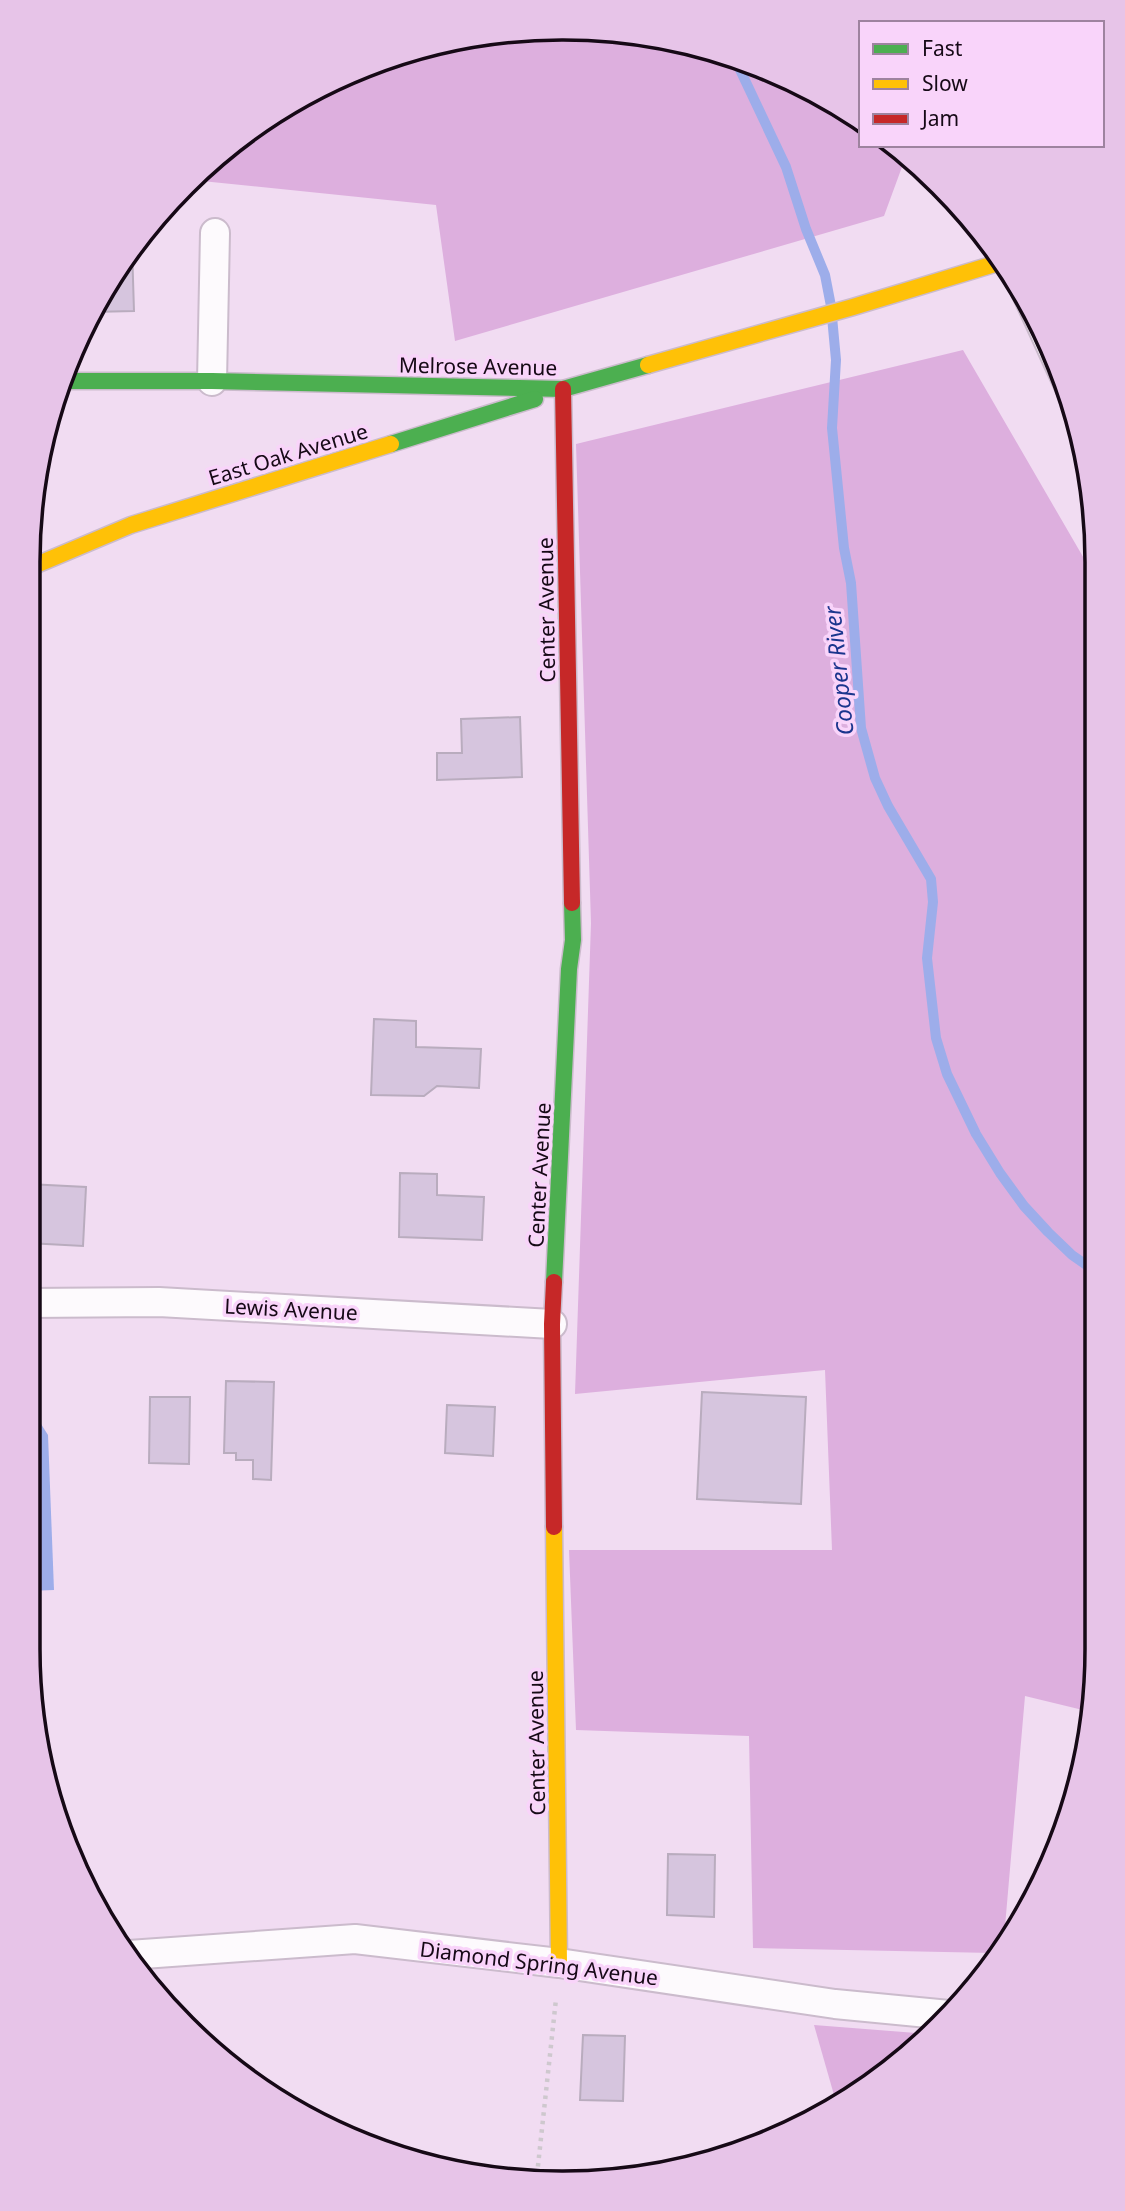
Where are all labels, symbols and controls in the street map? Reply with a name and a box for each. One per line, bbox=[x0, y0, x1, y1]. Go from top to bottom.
legend bbox=[859, 21, 1104, 147]
text: Fast bbox=[922, 34, 963, 62]
text: Slow bbox=[922, 69, 968, 97]
text: Jam bbox=[920, 104, 959, 132]
street label: Melrose Avenue bbox=[399, 351, 557, 381]
street label: East Oak Avenue bbox=[205, 416, 371, 492]
street label: Center Avenue bbox=[531, 537, 561, 683]
water label: Cooper River bbox=[815, 604, 861, 737]
street label: Center Avenue bbox=[521, 1102, 557, 1248]
street label: Lewis Avenue bbox=[224, 1292, 358, 1326]
street label: Center Avenue bbox=[521, 1670, 551, 1816]
street label: Diamond Spring Avenue bbox=[418, 1934, 660, 1992]

